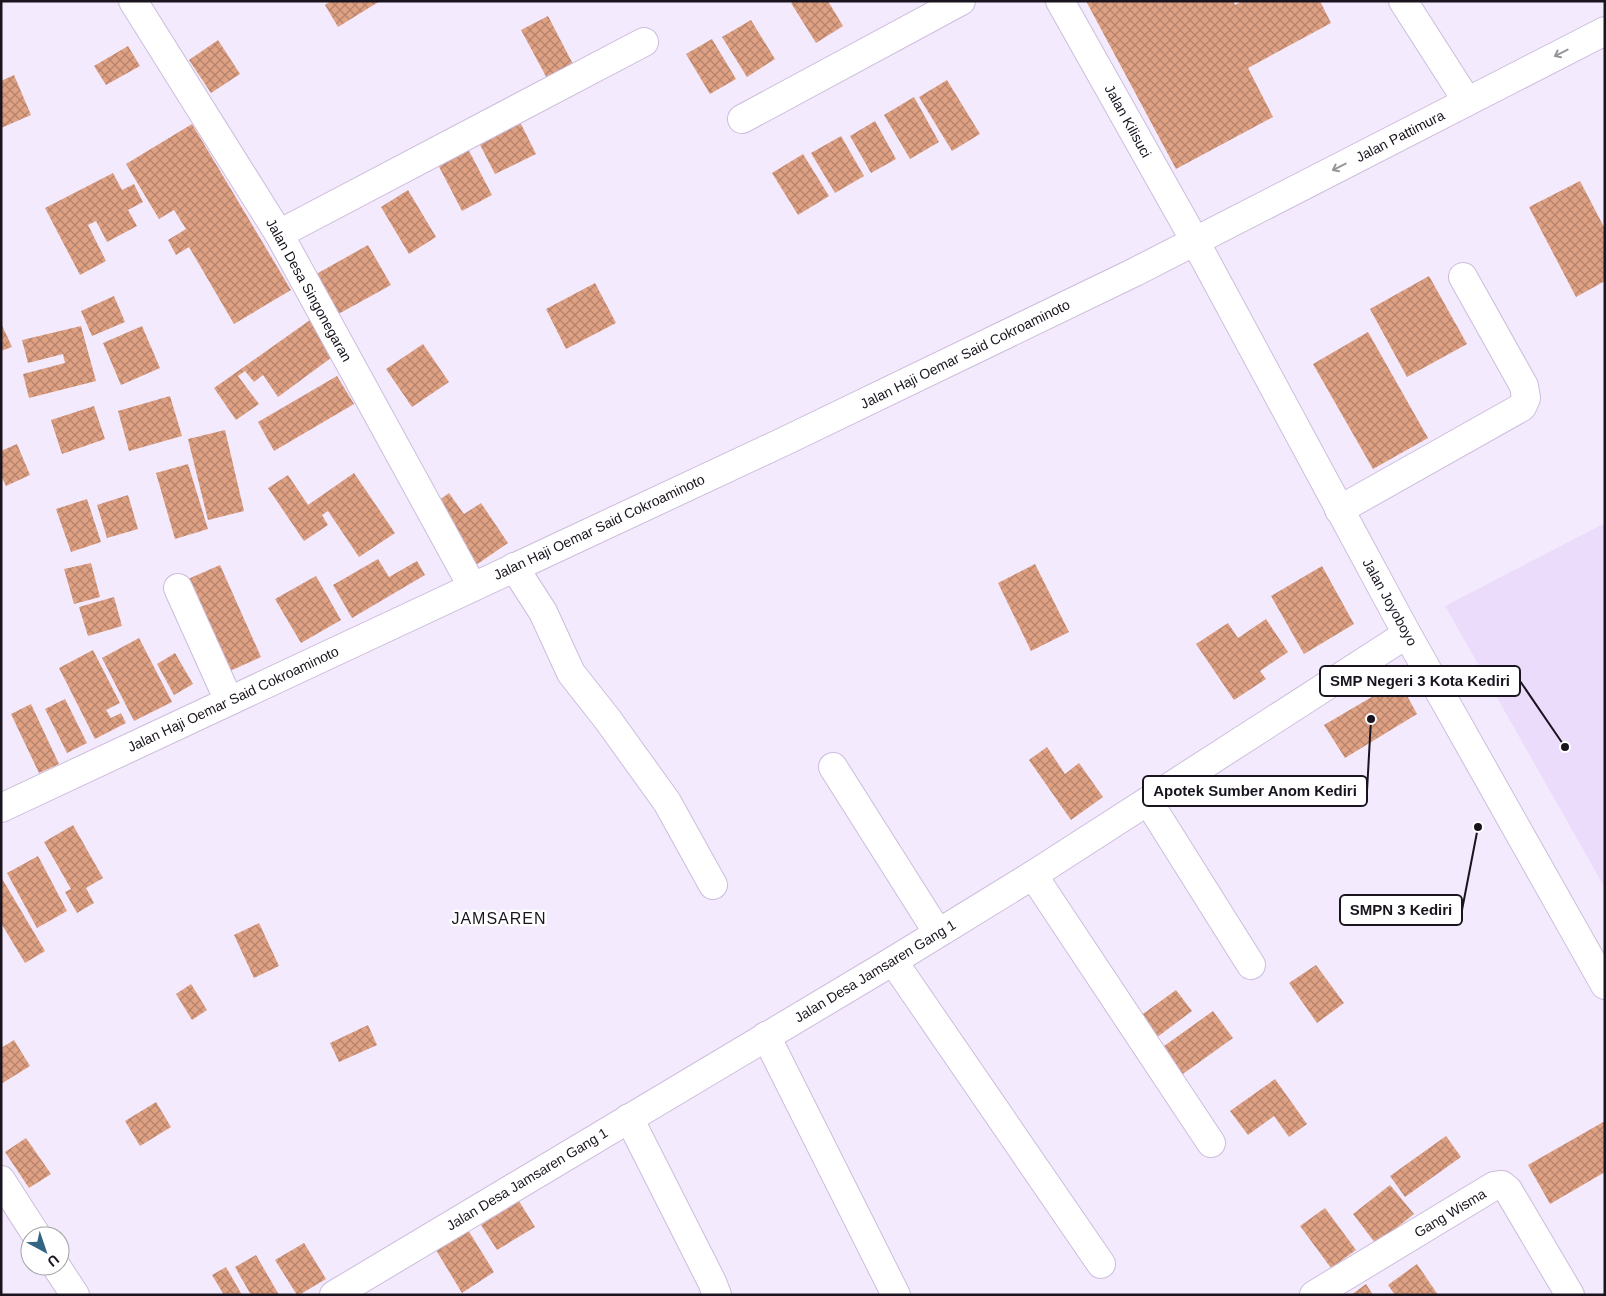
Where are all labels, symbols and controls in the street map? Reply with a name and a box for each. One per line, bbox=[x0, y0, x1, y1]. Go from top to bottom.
one-way arrow bbox=[1554, 49, 1569, 58]
street label: Jalan Kilisuci bbox=[1101, 82, 1155, 160]
street label: Jalan Pattimura bbox=[1353, 107, 1447, 165]
one-way arrow bbox=[1331, 162, 1346, 172]
street label: Jalan Desa Singonegaran bbox=[263, 216, 355, 364]
street label: Jalan Haji Oemar Said Cokroaminoto bbox=[858, 296, 1073, 412]
street label: Jalan Haji Oemar Said Cokroaminoto bbox=[491, 471, 707, 583]
street label: Jalan Joyoboyo bbox=[1359, 556, 1421, 649]
street label: Jalan Haji Oemar Said Cokroaminoto bbox=[125, 643, 341, 755]
callout: SMP Negeri 3 Kota Kediri bbox=[1320, 666, 1520, 696]
text: SMP Negeri 3 Kota Kediri bbox=[1330, 672, 1510, 689]
callout: Apotek Sumber Anom Kediri bbox=[1143, 776, 1367, 806]
text: Apotek Sumber Anom Kediri bbox=[1153, 782, 1357, 799]
callout: SMPN 3 Kediri bbox=[1340, 895, 1462, 925]
text: SMPN 3 Kediri bbox=[1350, 901, 1452, 918]
district label: JAMSAREN bbox=[451, 910, 547, 927]
street label: Jalan Desa Jamsaren Gang 1 bbox=[791, 916, 959, 1026]
street label: Jalan Desa Jamsaren Gang 1 bbox=[443, 1124, 611, 1234]
street label: Gang Wisma bbox=[1411, 1185, 1489, 1241]
north arrow bbox=[20, 1226, 70, 1276]
text: U bbox=[44, 1252, 62, 1270]

